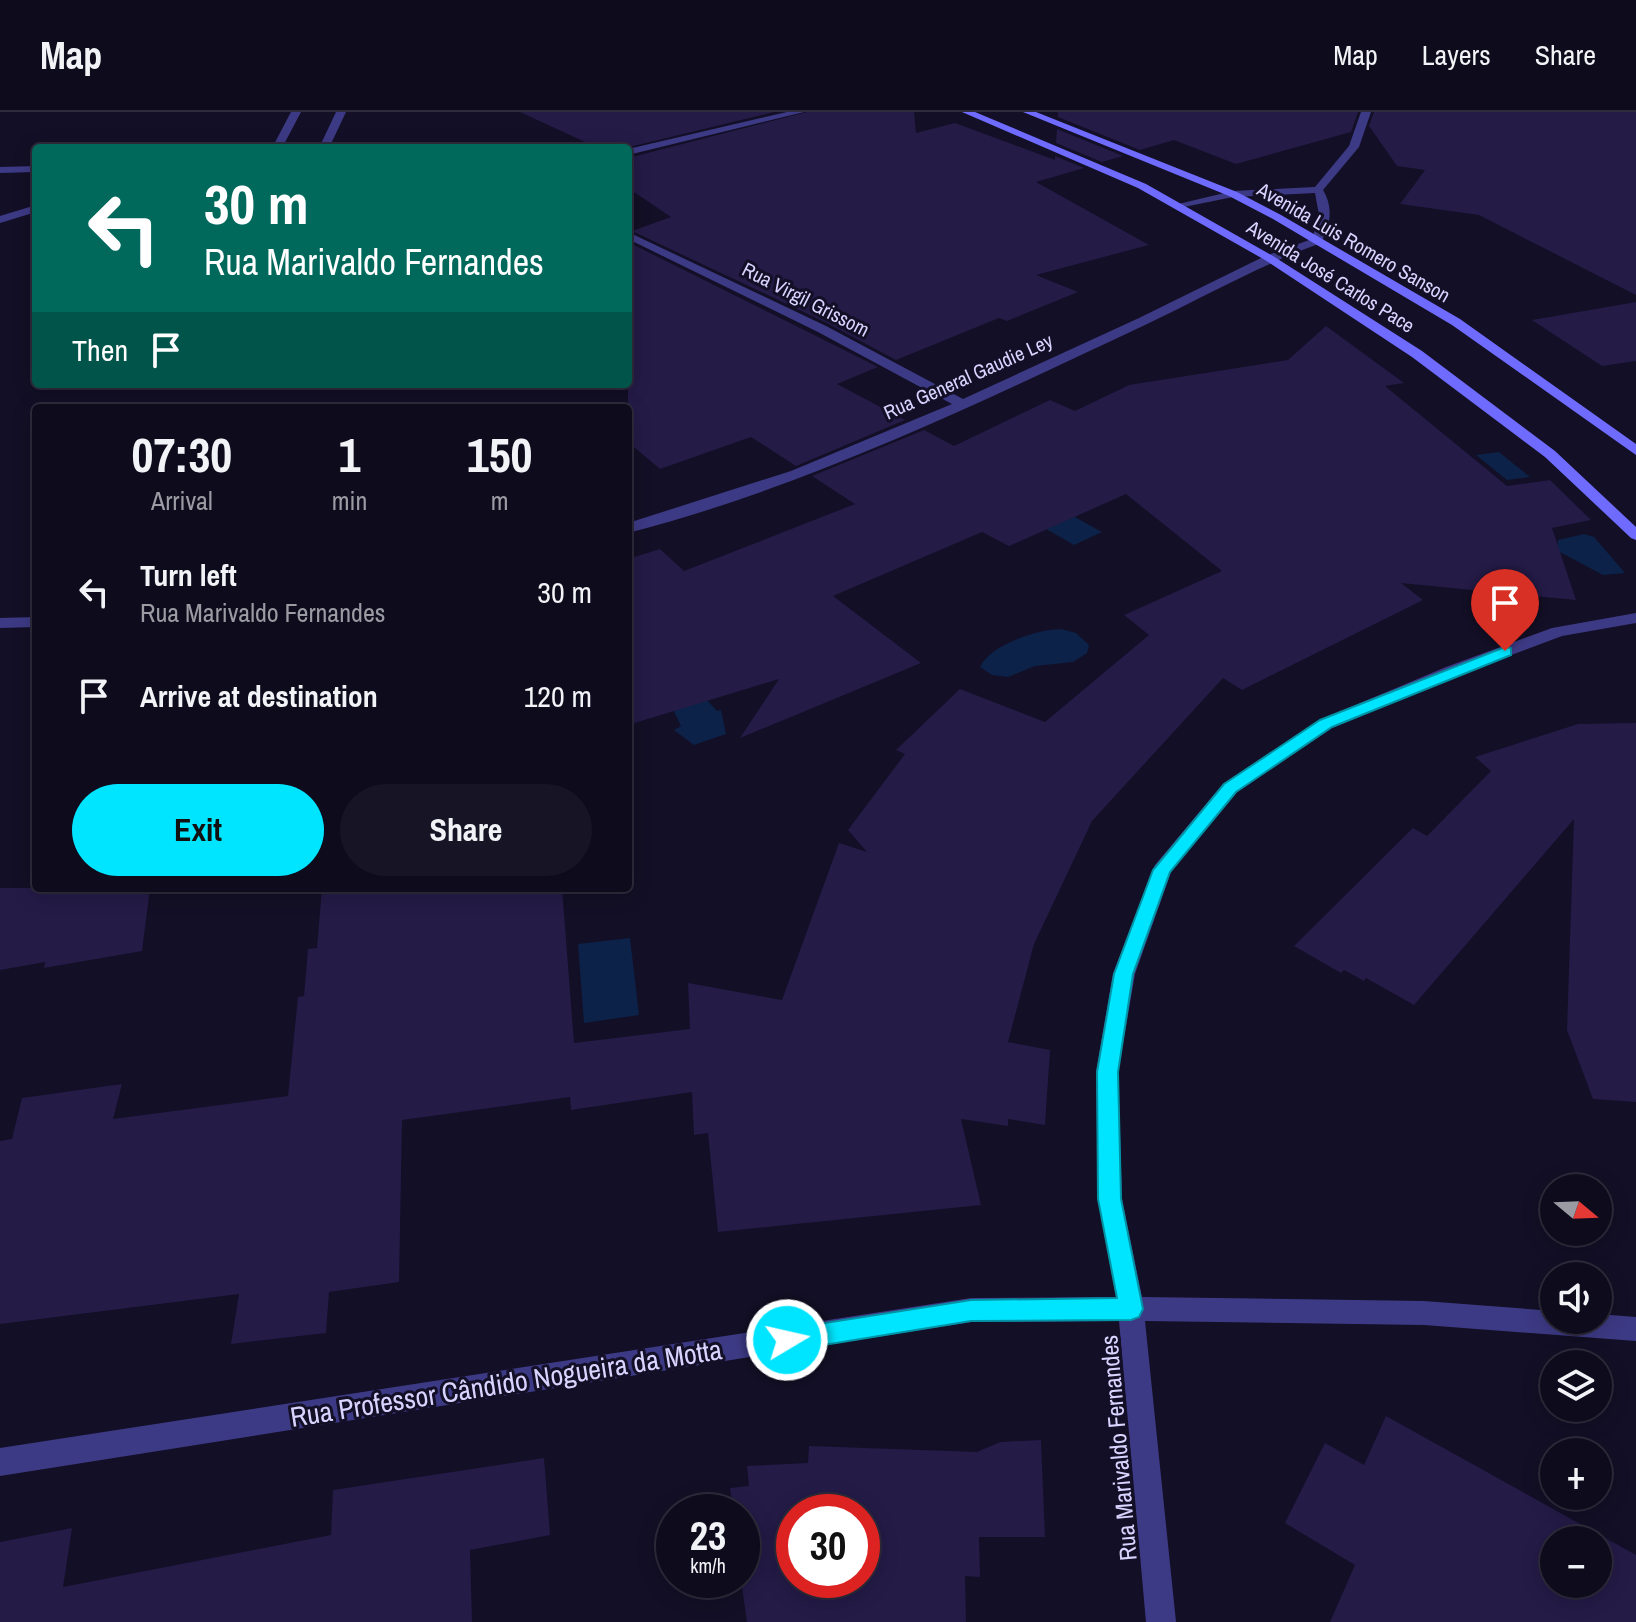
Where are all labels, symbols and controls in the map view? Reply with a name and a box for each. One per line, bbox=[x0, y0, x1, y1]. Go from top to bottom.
text: Map bbox=[40, 30, 102, 81]
text: Map bbox=[1333, 36, 1378, 74]
text: Layers bbox=[1422, 36, 1491, 74]
text: Share bbox=[1535, 36, 1596, 74]
text: 30 m bbox=[204, 166, 309, 241]
street label: Avenida Luis Romero Sanson bbox=[1252, 175, 1455, 308]
icon: left bbox=[72, 176, 176, 280]
street label: Avenida José Carlos Pace bbox=[1241, 213, 1420, 339]
text: Rua Marivaldo Fernandes bbox=[204, 238, 544, 286]
street label: Rua Virgil Grissom bbox=[738, 255, 874, 343]
street label: Rua General Gaudie Ley bbox=[879, 326, 1058, 425]
icon: arrive bbox=[144, 328, 188, 372]
text: Then bbox=[72, 330, 128, 370]
text: 07:30 bbox=[132, 422, 232, 487]
text: 1 bbox=[339, 422, 360, 487]
text: 150 bbox=[467, 422, 532, 487]
text: Arrival bbox=[151, 483, 213, 518]
text: min bbox=[332, 483, 367, 518]
text: m bbox=[491, 483, 509, 518]
text: Turn left bbox=[140, 555, 237, 595]
pin bbox=[1471, 569, 1539, 651]
icon: left bbox=[72, 570, 116, 614]
text: 30 m bbox=[537, 572, 592, 612]
icon: arrive bbox=[1483, 581, 1527, 625]
text: Rua Marivaldo Fernandes bbox=[140, 595, 385, 630]
icon: arrive bbox=[72, 674, 116, 718]
text: Arrive at destination bbox=[140, 676, 378, 716]
text: 120 m bbox=[524, 676, 592, 716]
button: Exit bbox=[72, 784, 324, 876]
button: Share bbox=[340, 784, 592, 876]
north arrow bbox=[1540, 1174, 1612, 1246]
map controls bbox=[1540, 1174, 1612, 1598]
button: sound bbox=[1540, 1262, 1612, 1334]
position arrow bbox=[745, 1298, 829, 1382]
street label: Rua Professor Cândido Nogueira da Motta bbox=[287, 1330, 725, 1436]
street label: Rua Marivaldo Fernandes bbox=[1092, 1334, 1144, 1562]
button: layers bbox=[1540, 1350, 1612, 1422]
button: + bbox=[1540, 1438, 1612, 1510]
speed limit sign: 30 bbox=[776, 1494, 880, 1598]
text: 23 bbox=[690, 1509, 726, 1562]
button: − bbox=[1540, 1526, 1612, 1598]
text: km/h bbox=[690, 1552, 726, 1579]

